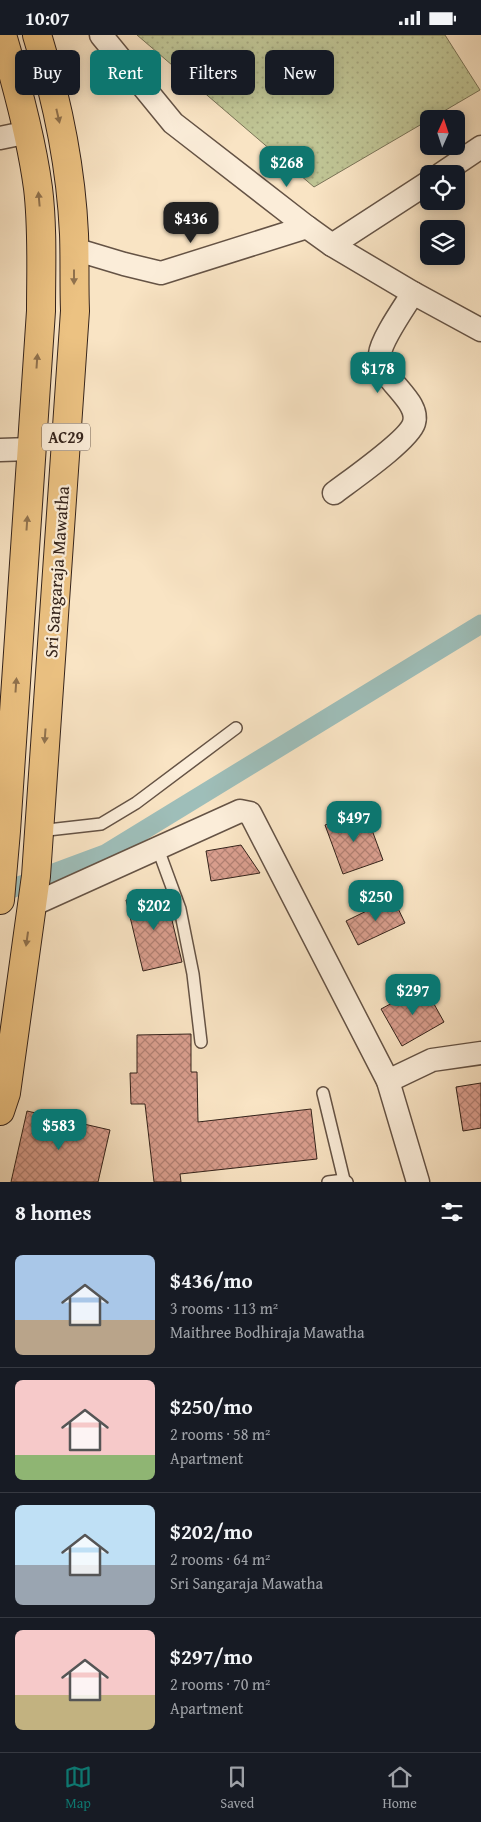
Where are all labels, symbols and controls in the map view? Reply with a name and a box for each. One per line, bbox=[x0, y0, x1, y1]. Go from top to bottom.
text: 10:07 bbox=[25, 4, 70, 32]
chip: Buy bbox=[15, 50, 80, 95]
chip: Rent bbox=[90, 50, 161, 95]
chip: Filters bbox=[171, 50, 255, 95]
chip: New bbox=[265, 50, 334, 95]
one-way arrow bbox=[54, 108, 62, 124]
north arrow bbox=[420, 110, 465, 155]
map controls bbox=[420, 110, 465, 265]
pin: $268 bbox=[257, 145, 317, 188]
text: $268 bbox=[270, 150, 304, 174]
button: locate bbox=[420, 165, 465, 210]
one-way arrow bbox=[35, 190, 43, 206]
pin: $436 bbox=[161, 201, 221, 244]
text: $436 bbox=[174, 206, 208, 230]
button: layers bbox=[420, 220, 465, 265]
one-way arrow bbox=[70, 270, 78, 286]
pin: $178 bbox=[348, 351, 408, 394]
one-way arrow bbox=[34, 353, 42, 369]
text: $178 bbox=[361, 356, 395, 380]
road number: AC29 bbox=[42, 423, 90, 451]
street label: Sri Sangaraja Mawatha bbox=[37, 485, 76, 659]
one-way arrow bbox=[23, 515, 31, 531]
one-way arrow bbox=[12, 677, 20, 693]
one-way arrow bbox=[41, 729, 49, 745]
pin: $497 bbox=[324, 801, 384, 843]
text: $497 bbox=[337, 805, 371, 829]
pin: $250 bbox=[346, 879, 406, 922]
text: $250 bbox=[359, 884, 393, 908]
pin: $202 bbox=[124, 889, 184, 931]
text: $202 bbox=[137, 893, 171, 917]
one-way arrow bbox=[23, 932, 31, 948]
pin: $297 bbox=[383, 973, 443, 1016]
text: $297 bbox=[396, 978, 430, 1002]
pin: $583 bbox=[29, 1109, 89, 1151]
text: $583 bbox=[42, 1113, 76, 1137]
text: 8 homes bbox=[15, 1197, 91, 1228]
icon: filters bbox=[438, 1198, 466, 1226]
text: $436/mo bbox=[170, 1265, 253, 1296]
icon: home bbox=[55, 1275, 115, 1335]
text: 3 rooms · 113 m² bbox=[170, 1296, 278, 1320]
text: Maithree Bodhiraja Mawatha bbox=[170, 1320, 365, 1344]
text: $250/mo bbox=[170, 1391, 253, 1422]
icon: home bbox=[55, 1400, 115, 1460]
text: 2 rooms · 58 m² bbox=[170, 1422, 270, 1446]
text: Apartment bbox=[170, 1446, 243, 1470]
text: $202/mo bbox=[170, 1516, 253, 1547]
icon: home bbox=[55, 1525, 115, 1585]
text: 2 rooms · 64 m² bbox=[170, 1547, 270, 1571]
text: Sri Sangaraja Mawatha bbox=[170, 1571, 323, 1595]
text: $297/mo bbox=[170, 1641, 253, 1672]
icon: home bbox=[55, 1650, 115, 1710]
text: 2 rooms · 70 m² bbox=[170, 1672, 270, 1696]
text: Apartment bbox=[170, 1696, 243, 1720]
tab: Map bbox=[64, 1763, 92, 1813]
tab: Saved bbox=[220, 1763, 254, 1813]
tab: Home bbox=[382, 1763, 417, 1813]

